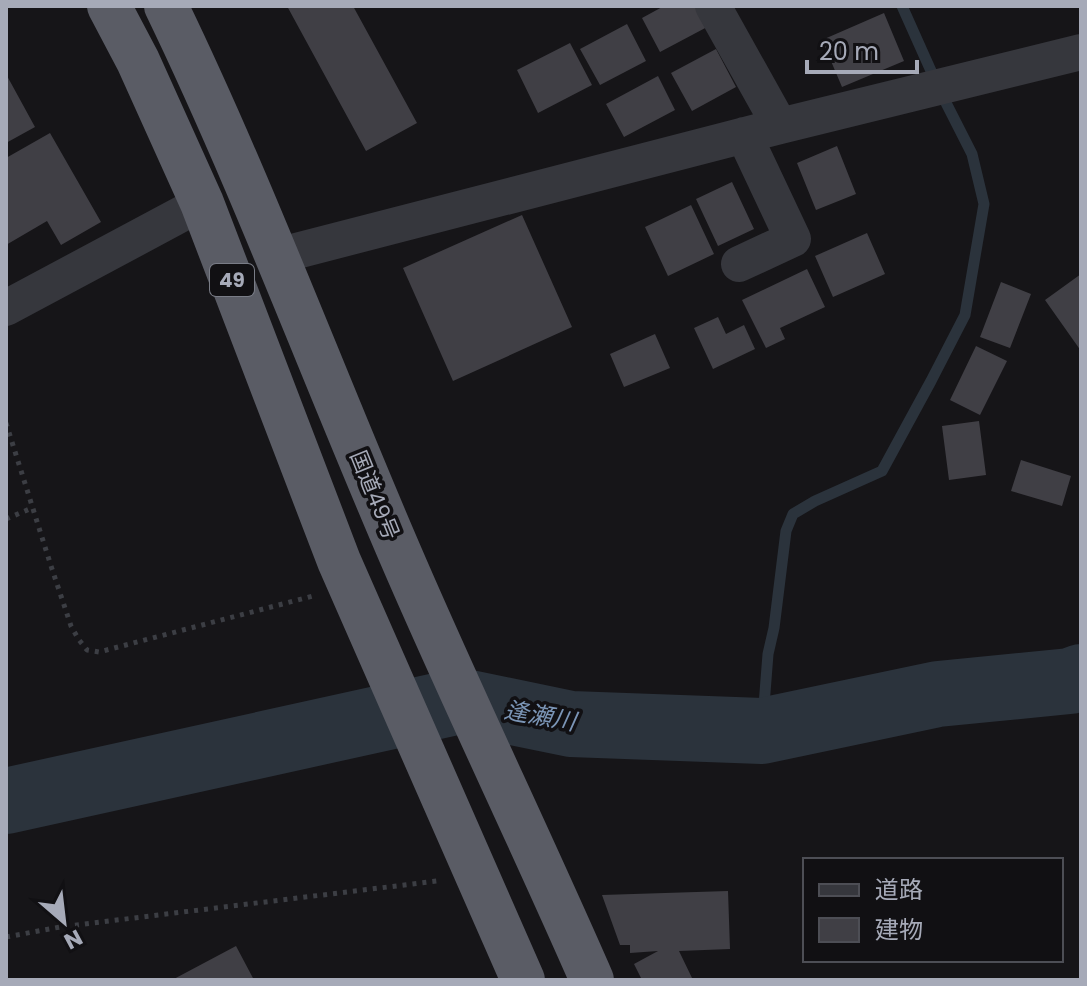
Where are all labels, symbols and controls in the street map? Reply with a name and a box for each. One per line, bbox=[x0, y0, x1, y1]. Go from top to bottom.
scale bar bbox=[807, 24, 917, 74]
text: 20 m bbox=[819, 35, 879, 68]
road number: 49 bbox=[210, 264, 254, 296]
street label: 国道49号 bbox=[343, 446, 406, 544]
water label: 逢瀬川 bbox=[502, 693, 581, 739]
legend bbox=[803, 858, 1063, 962]
text: 道路 bbox=[875, 873, 923, 906]
north arrow bbox=[24, 882, 104, 962]
text: 建物 bbox=[875, 913, 923, 946]
text: N bbox=[59, 922, 88, 957]

